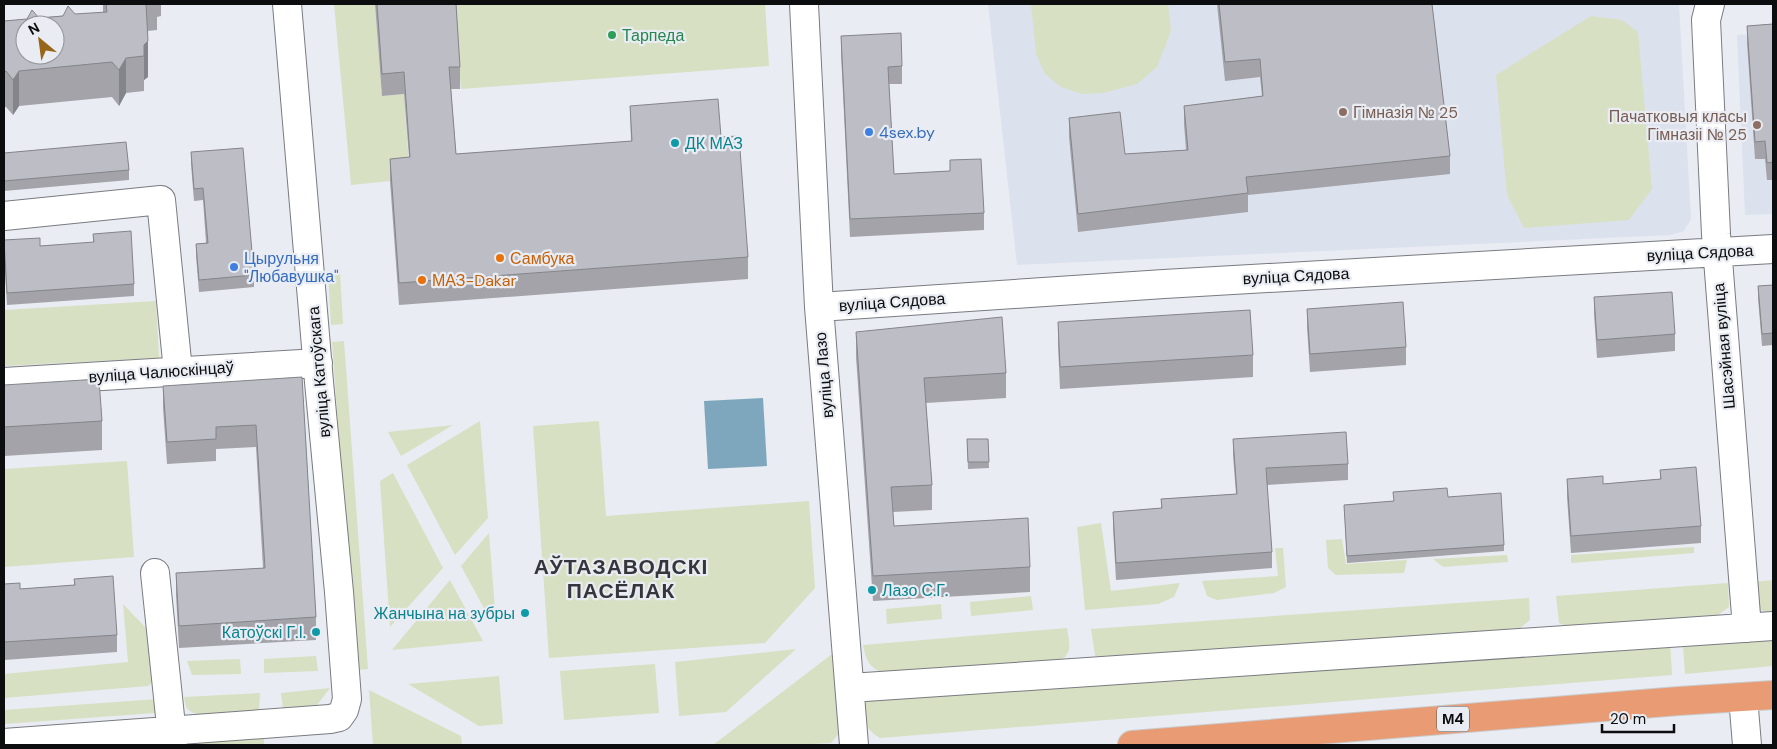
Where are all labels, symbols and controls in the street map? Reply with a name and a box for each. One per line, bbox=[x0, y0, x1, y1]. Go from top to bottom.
north arrow bbox=[15, 15, 65, 65]
text: N bbox=[25, 18, 43, 39]
place label: Тарпеда bbox=[622, 25, 684, 46]
marker: Тарпеда bbox=[606, 29, 618, 41]
place label: Гімназія № 25 bbox=[1353, 102, 1458, 123]
marker: Гімназія № 25 bbox=[1337, 106, 1349, 118]
place label: Пачатковыя класы Гімназіі № 25 bbox=[1609, 106, 1747, 145]
marker: Пачатковыя класы Гімназіі № 25 bbox=[1751, 119, 1763, 131]
place label: 4sex.by bbox=[879, 122, 935, 143]
marker: 4sex.by bbox=[863, 126, 875, 138]
place label: ДК МАЗ bbox=[685, 133, 743, 154]
marker: ДК МАЗ bbox=[669, 137, 681, 149]
street label: вуліца Сядова bbox=[1646, 240, 1754, 266]
place label: Цырульня "Любавушка" bbox=[244, 248, 339, 287]
place label: Самбука bbox=[510, 248, 575, 269]
marker: Самбука bbox=[494, 252, 506, 264]
marker: Цырульня "Любавушка" bbox=[228, 261, 240, 273]
street label: вуліца Сядова bbox=[1242, 263, 1350, 289]
place label: МАЗ-Dakar bbox=[432, 270, 517, 291]
marker: МАЗ-Dakar bbox=[416, 274, 428, 286]
street label: Шасэйная вуліца bbox=[1708, 282, 1740, 410]
street label: вуліца Сядова bbox=[838, 288, 946, 316]
street label: вуліца Катоўскага bbox=[303, 305, 335, 438]
street label: вуліца Лазо bbox=[810, 331, 838, 419]
street label: вуліца Чалюскінцаў bbox=[88, 356, 234, 388]
district label: АЎТАЗАВОДСКІ ПАСЁЛАК bbox=[534, 553, 708, 605]
place label: Лазо С.Г. bbox=[882, 580, 948, 601]
marker: Лазо С.Г. bbox=[866, 584, 878, 596]
place label: Жанчына на зубры bbox=[374, 603, 515, 624]
marker: Жанчына на зубры bbox=[519, 607, 531, 619]
place label: Катоўскі Г.І. bbox=[222, 622, 306, 643]
marker: Катоўскі Г.І. bbox=[310, 626, 322, 638]
scale bar bbox=[1602, 702, 1674, 734]
road number: М4 bbox=[1437, 706, 1469, 732]
text: 20 m bbox=[1610, 709, 1646, 729]

